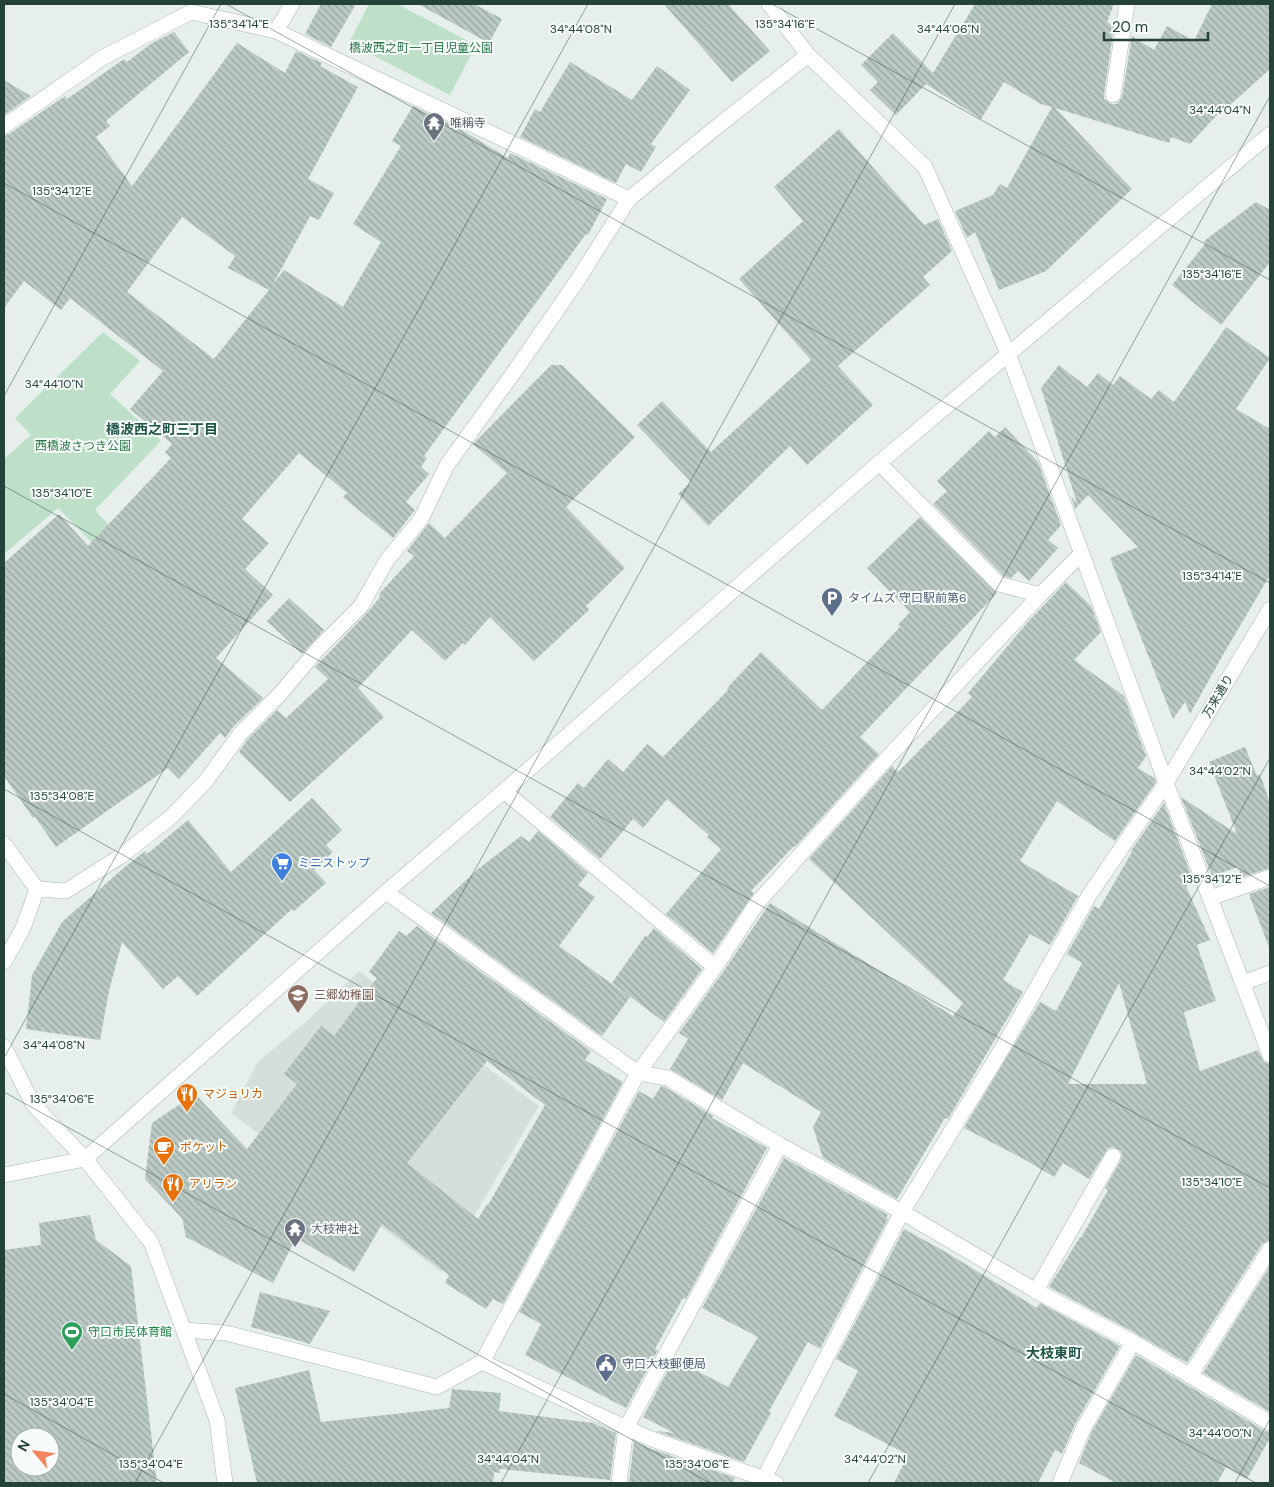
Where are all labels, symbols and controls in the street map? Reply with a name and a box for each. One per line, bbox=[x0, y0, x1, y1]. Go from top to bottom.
scale bar bbox=[1104, 10, 1208, 42]
text: 135°34'14"E bbox=[209, 16, 269, 32]
text: 135°34'16"E bbox=[755, 16, 815, 32]
text: 20 m bbox=[1112, 17, 1148, 37]
text: 34°44'08"N bbox=[550, 21, 612, 37]
text: 34°44'06"N bbox=[917, 21, 979, 37]
park label: 橋波西之町一丁目児童公園 bbox=[349, 40, 493, 56]
text: 34°44'04"N bbox=[1189, 102, 1251, 118]
temple icon: 唯稱寺 bbox=[422, 111, 446, 142]
place label: 唯稱寺 bbox=[450, 115, 486, 131]
text: 135°34'12"E bbox=[32, 183, 92, 199]
text: 135°34'16"E bbox=[1182, 266, 1242, 282]
text: 34°44'10"N bbox=[25, 376, 83, 392]
district label: 橋波西之町三丁目 bbox=[106, 420, 218, 438]
park label: 西橋波さつき公園 bbox=[35, 438, 131, 454]
text: 135°34'10"E bbox=[32, 485, 93, 501]
text: 135°34'14"E bbox=[1182, 568, 1242, 584]
parking icon: タイムズ 守口駅前第6 bbox=[820, 586, 844, 617]
place label: タイムズ 守口駅前第6 bbox=[848, 590, 967, 606]
street label: 万来通り bbox=[1199, 671, 1237, 721]
text: 34°44'02"N bbox=[1189, 763, 1251, 779]
text: 135°34'08"E bbox=[30, 788, 94, 804]
supermarket icon: ミニストップ bbox=[270, 851, 294, 882]
place label: ミニストップ bbox=[298, 855, 370, 871]
text: 135°34'12"E bbox=[1182, 871, 1242, 887]
school or university icon: 三郷幼稚園 bbox=[286, 983, 310, 1014]
place label: 三郷幼稚園 bbox=[314, 987, 374, 1003]
text: 34°44'08"N bbox=[23, 1037, 85, 1053]
restaurant icon: マジョリカ bbox=[175, 1082, 199, 1113]
place label: マジョリカ bbox=[203, 1086, 263, 1102]
text: 135°34'06"E bbox=[30, 1091, 95, 1107]
cafe icon: ポケット bbox=[152, 1135, 176, 1166]
place label: ポケット bbox=[180, 1139, 228, 1155]
restaurant icon: アリラン bbox=[161, 1172, 185, 1203]
text: 135°34'10"E bbox=[1182, 1174, 1243, 1190]
place label: アリラン bbox=[189, 1176, 237, 1192]
temple icon: 大枝神社 bbox=[283, 1217, 307, 1248]
place label: 大枝神社 bbox=[311, 1221, 359, 1237]
sports icon: 守口市民体育館 bbox=[60, 1320, 84, 1351]
place label: 守口市民体育館 bbox=[88, 1324, 172, 1340]
district label: 大枝東町 bbox=[1026, 1344, 1082, 1362]
public building icon: 守口大枝郵便局 bbox=[594, 1352, 618, 1383]
place label: 守口大枝郵便局 bbox=[622, 1356, 706, 1372]
text: 135°34'04"E bbox=[30, 1394, 94, 1410]
text: 34°44'00"N bbox=[1188, 1425, 1252, 1441]
north arrow bbox=[10, 1427, 60, 1477]
text: N bbox=[13, 1437, 34, 1455]
text: 34°44'04"N bbox=[477, 1451, 539, 1467]
text: 34°44'02"N bbox=[844, 1451, 906, 1467]
text: 135°34'04"E bbox=[119, 1456, 183, 1472]
text: 135°34'06"E bbox=[665, 1456, 730, 1472]

